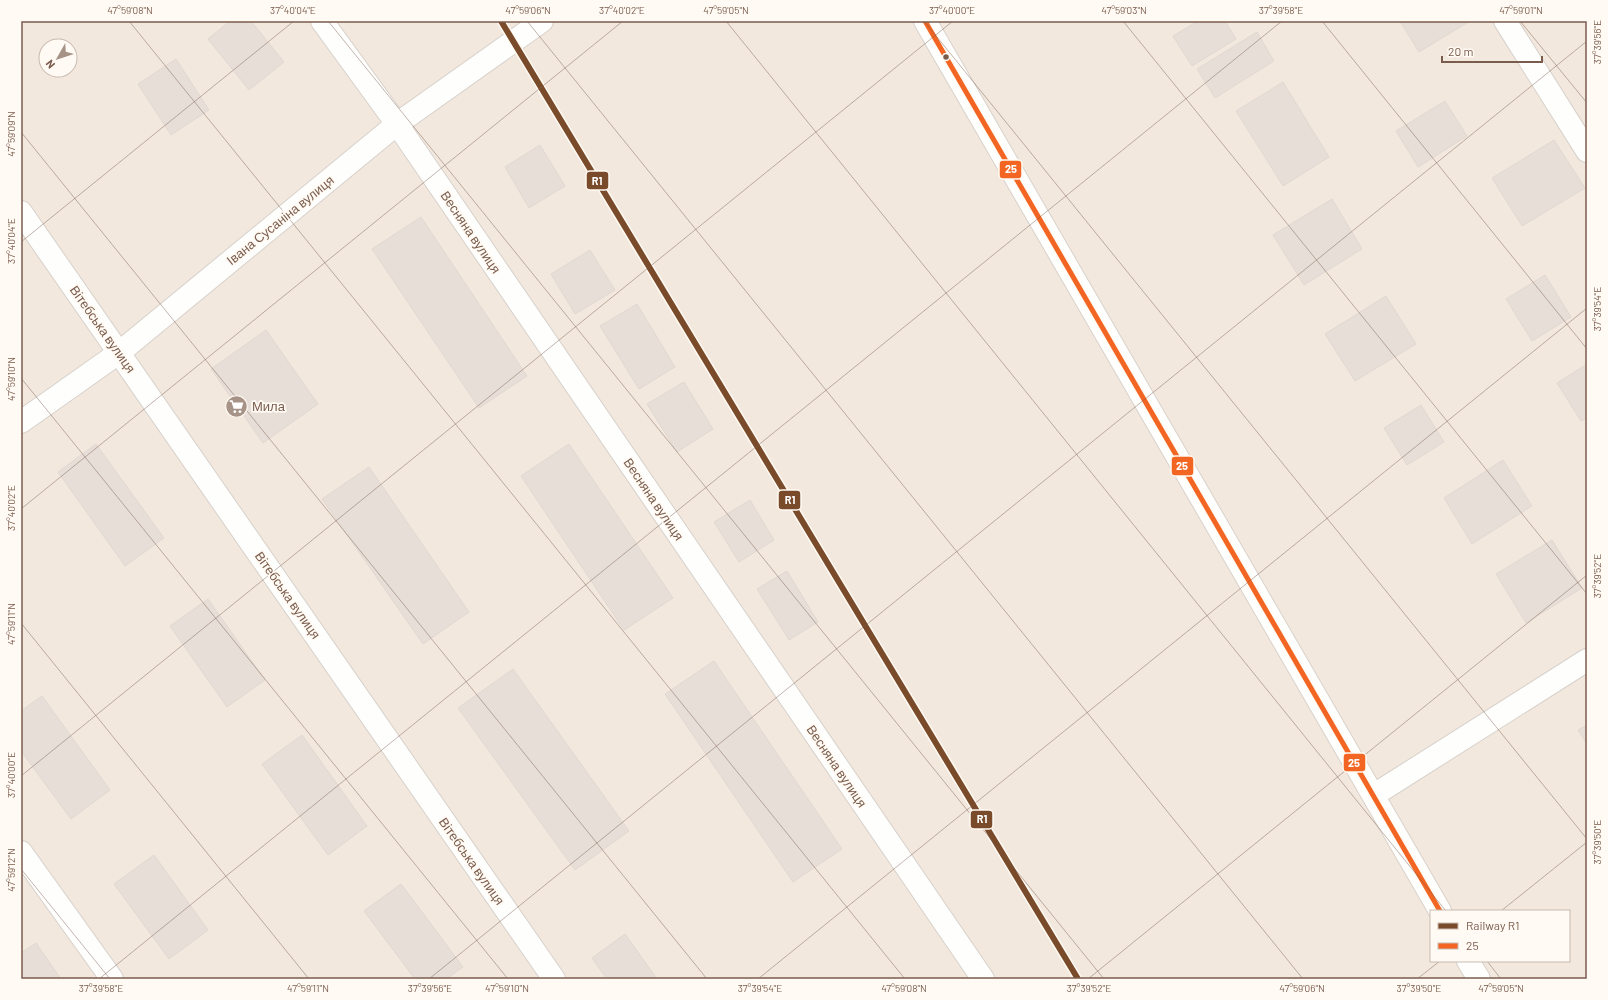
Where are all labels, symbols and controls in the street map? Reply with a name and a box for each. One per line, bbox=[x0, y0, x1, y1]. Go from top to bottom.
text: 47°59'08"N bbox=[107, 4, 153, 16]
text: 37°40'04"E bbox=[270, 4, 316, 16]
text: 47°59'06"N bbox=[505, 4, 551, 16]
text: 37°40'02"E bbox=[599, 4, 645, 16]
text: 47°59'05"N bbox=[703, 4, 749, 16]
text: 37°40'00"E bbox=[929, 4, 975, 16]
text: 47°59'03"N bbox=[1101, 4, 1147, 16]
text: 37°39'58"E bbox=[1259, 4, 1303, 16]
text: 47°59'01"N bbox=[1499, 4, 1543, 16]
text: 37°39'56"E bbox=[1591, 20, 1603, 64]
north arrow bbox=[38, 38, 78, 78]
scale bar bbox=[1442, 38, 1542, 64]
text: 20 m bbox=[1448, 44, 1474, 58]
unlabelled marker bbox=[941, 52, 951, 62]
text: N bbox=[42, 58, 57, 72]
text: 47°59'09"N bbox=[5, 111, 17, 157]
line badge: 25 bbox=[999, 160, 1022, 179]
text: 25 bbox=[1005, 162, 1017, 175]
line badge: R1 bbox=[586, 171, 609, 190]
street label: Івана Сусаніна вулиця bbox=[223, 172, 337, 268]
text: R1 bbox=[592, 174, 602, 187]
street label: Весняна вулиця bbox=[438, 188, 504, 276]
text: 37°40'04"E bbox=[5, 218, 17, 264]
street label: Вітебська вулиця bbox=[67, 282, 139, 376]
text: 37°39'54"E bbox=[1591, 287, 1603, 331]
text: 47°59'10"N bbox=[5, 357, 17, 401]
supermarket icon: Мила bbox=[224, 393, 250, 419]
place label: Мила bbox=[252, 398, 286, 414]
street label: Весняна вулиця bbox=[621, 455, 687, 543]
line badge: 25 bbox=[1171, 456, 1194, 476]
text: 25 bbox=[1176, 459, 1188, 472]
text: 37°40'02"E bbox=[5, 485, 17, 531]
line badge: R1 bbox=[778, 490, 801, 510]
text: R1 bbox=[785, 493, 795, 506]
street label: Вітебська вулиця bbox=[252, 548, 324, 642]
text: 37°39'52"E bbox=[1591, 554, 1603, 598]
text: 47°59'11"N bbox=[5, 603, 17, 645]
street label: Весняна вулиця bbox=[804, 722, 870, 810]
text: 37°40'00"E bbox=[5, 752, 17, 798]
line badge: 25 bbox=[1343, 753, 1366, 772]
text: 25 bbox=[1348, 756, 1360, 769]
line badge: R1 bbox=[970, 810, 993, 829]
text: R1 bbox=[977, 812, 987, 825]
street label: Вітебська вулиця bbox=[436, 814, 508, 908]
text: 37°39'50"E bbox=[1591, 820, 1603, 864]
text: 47°59'12"N bbox=[5, 848, 17, 892]
legend bbox=[1430, 910, 1570, 962]
text: Railway R1 bbox=[1466, 918, 1519, 932]
text: 25 bbox=[1466, 938, 1479, 952]
text: 37°39'58"E bbox=[79, 982, 123, 994]
text: 47°59'11"N bbox=[287, 982, 329, 994]
text: 37°39'56"E bbox=[408, 982, 452, 994]
text: 47°59'10"N bbox=[485, 982, 529, 994]
text: 37°39'54"E bbox=[738, 982, 782, 994]
text: 47°59'08"N bbox=[881, 982, 927, 994]
text: 37°39'52"E bbox=[1067, 982, 1111, 994]
text: 47°59'06"N bbox=[1279, 982, 1325, 994]
text: 37°39'50"E bbox=[1397, 982, 1441, 994]
text: 47°59'05"N bbox=[1478, 982, 1524, 994]

